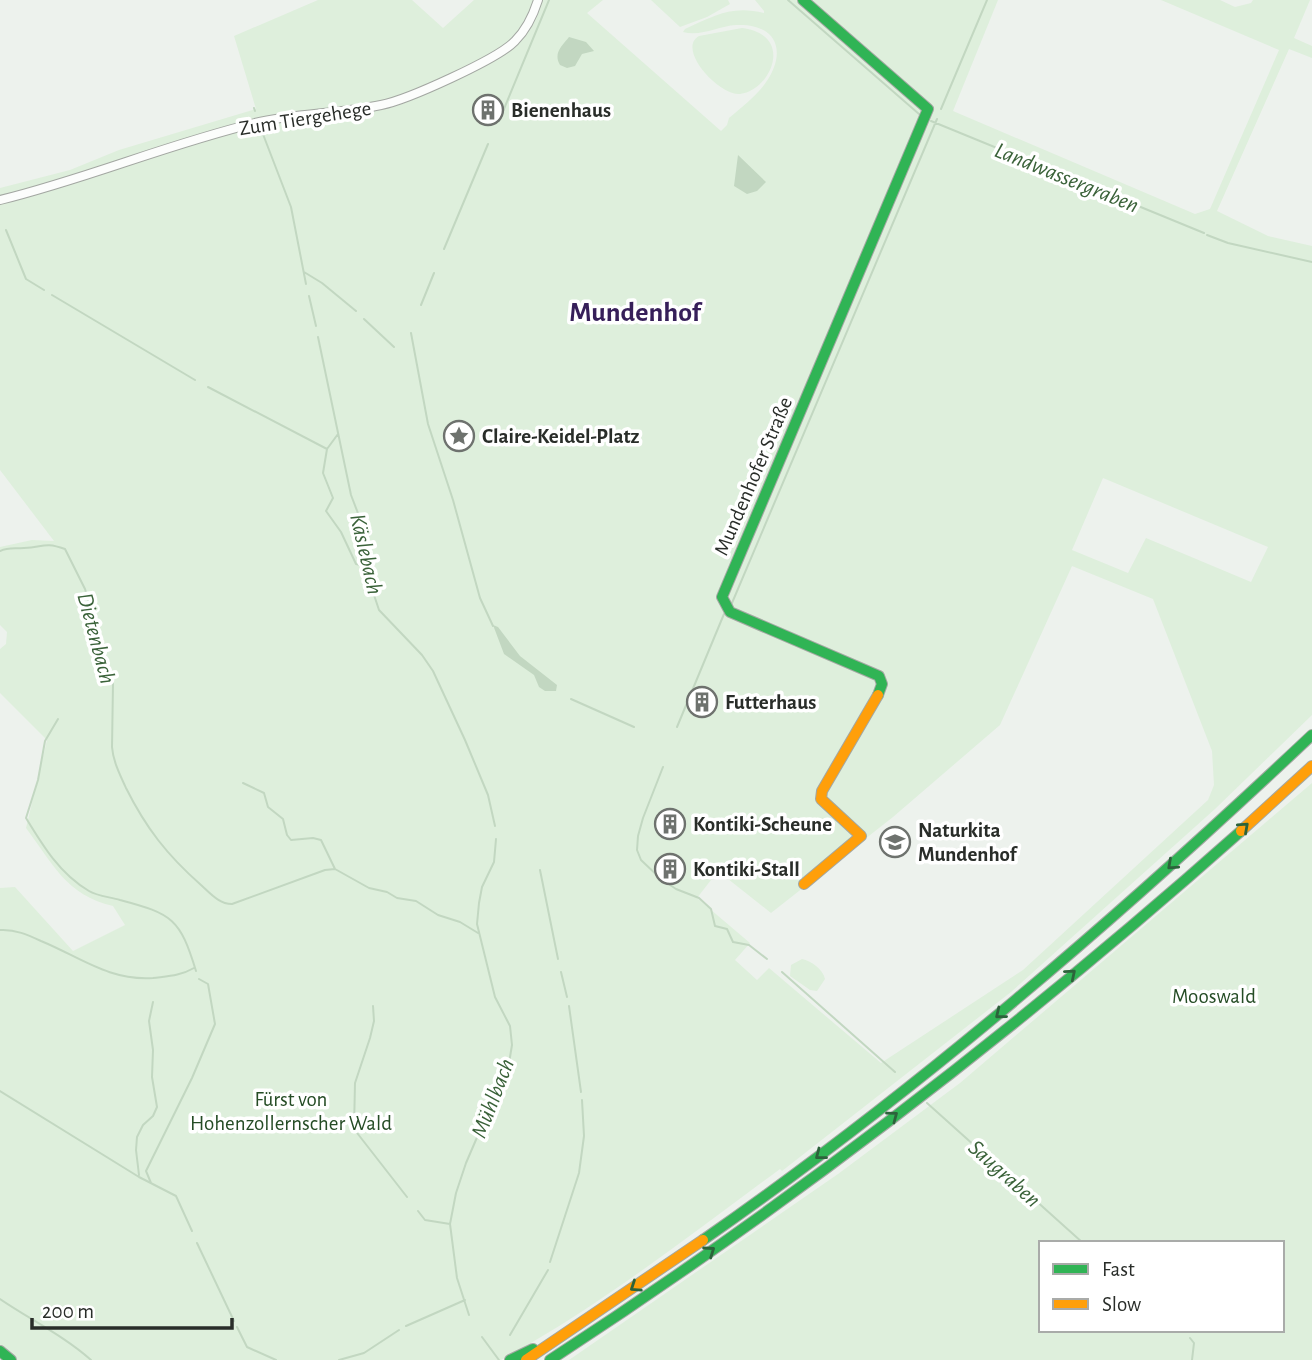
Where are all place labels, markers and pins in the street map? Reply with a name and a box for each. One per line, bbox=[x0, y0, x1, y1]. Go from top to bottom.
building icon: Bienenhaus bbox=[471, 93, 505, 127]
place label: Bienenhaus bbox=[511, 100, 611, 121]
place icon: Claire-Keidel-Platz bbox=[442, 419, 476, 453]
place label: Claire-Keidel-Platz bbox=[482, 426, 640, 447]
building icon: Futterhaus bbox=[685, 685, 719, 719]
place label: Futterhaus bbox=[725, 692, 816, 713]
building icon: Kontiki-Scheune bbox=[653, 807, 687, 841]
place label: Kontiki-Scheune bbox=[693, 814, 832, 835]
place label: Naturkita Mundenhof bbox=[918, 820, 1019, 865]
school or university icon: Naturkita Mundenhof bbox=[878, 825, 912, 859]
building icon: Kontiki-Stall bbox=[653, 852, 687, 886]
place label: Kontiki-Stall bbox=[693, 859, 800, 880]

